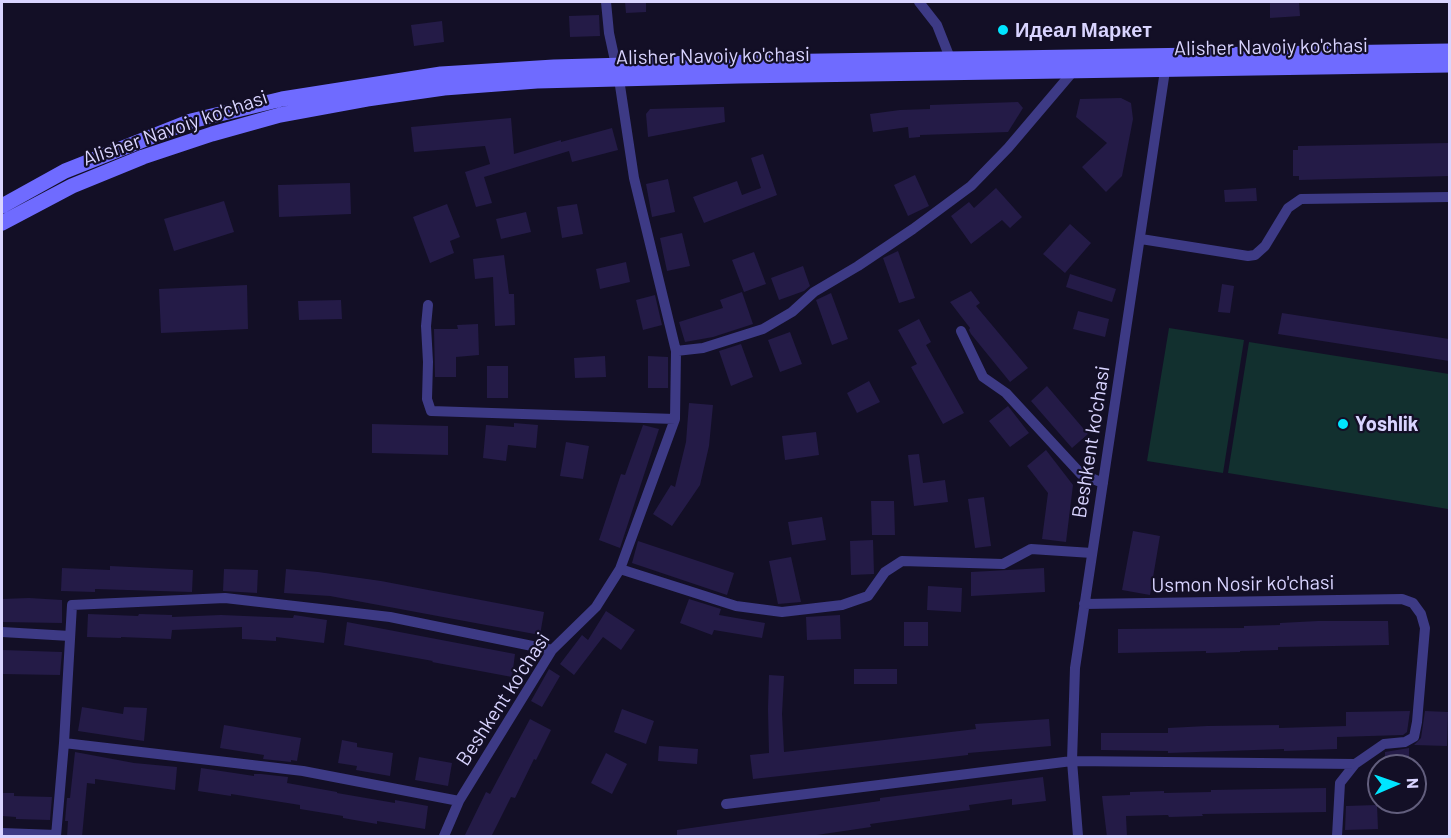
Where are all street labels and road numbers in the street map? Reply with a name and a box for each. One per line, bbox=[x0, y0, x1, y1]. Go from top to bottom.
street label: Alisher Navoiy ko'chasi bbox=[1174, 33, 1368, 61]
street label: Alisher Navoiy ko'chasi bbox=[616, 42, 810, 70]
street label: Alisher Navoiy ko'chasi bbox=[79, 85, 271, 171]
street label: Beshkent ko'chasi bbox=[1067, 364, 1115, 520]
street label: Usmon Nosir ko'chasi bbox=[1151, 570, 1335, 598]
street label: Beshkent ko'chasi bbox=[451, 628, 555, 770]

